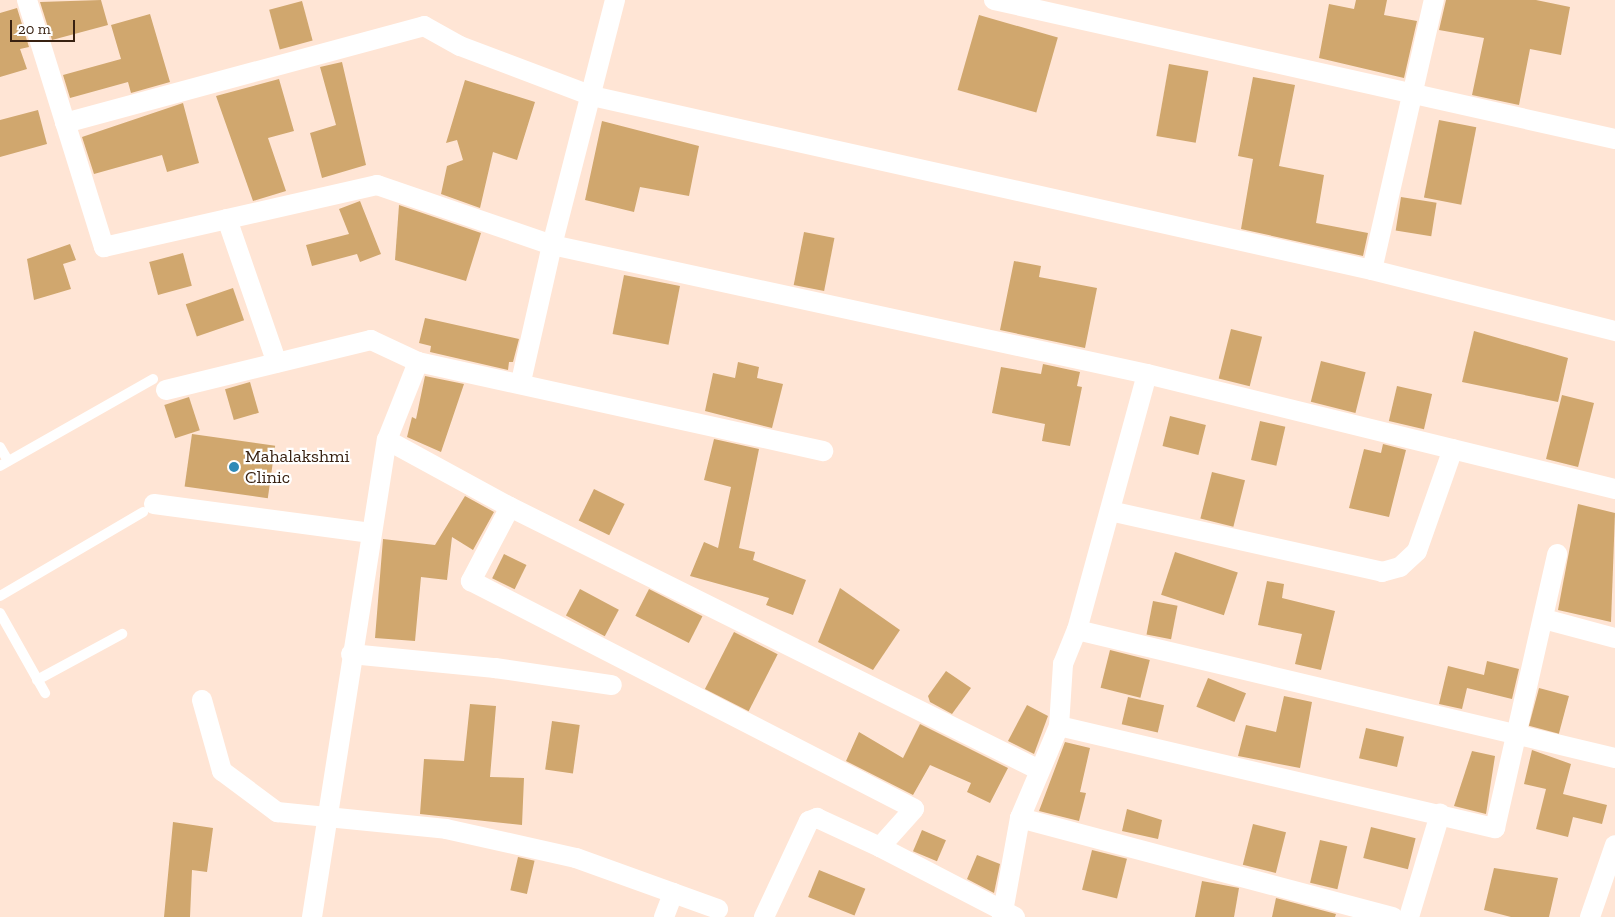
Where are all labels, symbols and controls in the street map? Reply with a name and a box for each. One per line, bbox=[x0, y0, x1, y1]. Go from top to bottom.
scale bar bbox=[12, 10, 78, 42]
text: 20 m bbox=[18, 20, 51, 38]
place label: Mahalakshmi Clinic bbox=[245, 446, 350, 488]
marker: Mahalakshmi Clinic bbox=[227, 460, 241, 474]

